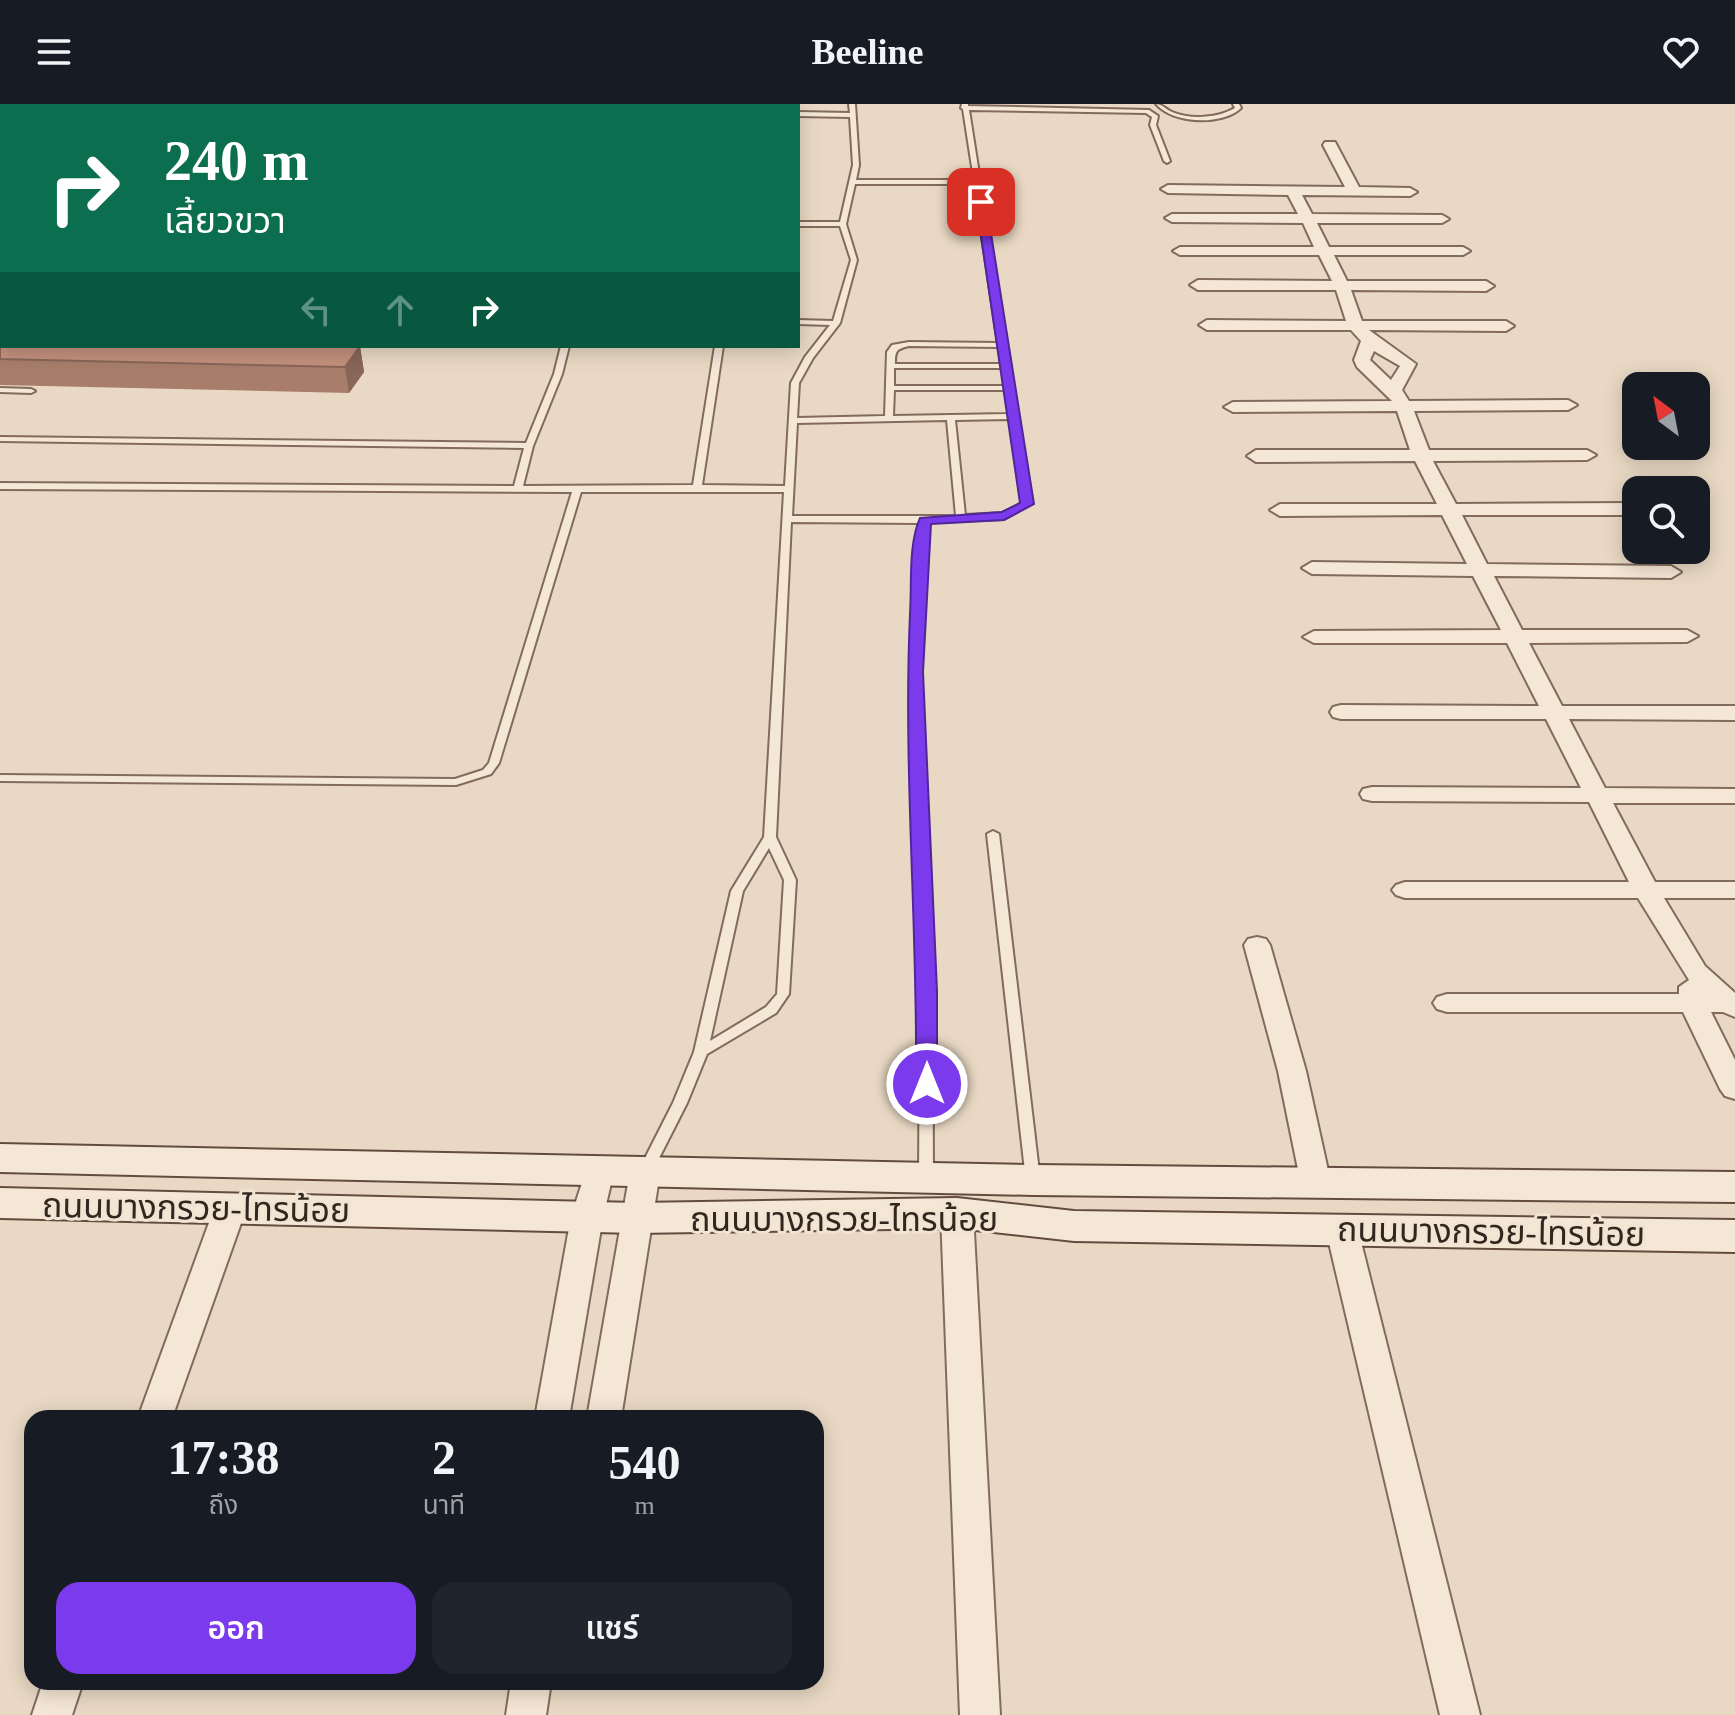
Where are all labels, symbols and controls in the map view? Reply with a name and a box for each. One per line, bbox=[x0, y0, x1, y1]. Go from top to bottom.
icon: menu bbox=[32, 30, 76, 74]
icon: heart bbox=[1659, 30, 1703, 74]
text: Beeline bbox=[812, 32, 923, 72]
text: 240 m bbox=[164, 130, 309, 192]
icon: right bbox=[32, 136, 136, 240]
pin bbox=[947, 168, 1015, 236]
icon: arrive bbox=[959, 180, 1003, 224]
text: เลี้ยวขวา bbox=[164, 201, 286, 241]
icon: left bbox=[294, 288, 338, 332]
icon: ahead bbox=[378, 288, 422, 332]
icon: right bbox=[462, 288, 506, 332]
north arrow bbox=[1622, 372, 1710, 460]
map controls bbox=[1622, 372, 1710, 564]
button: search bbox=[1622, 476, 1710, 564]
position arrow bbox=[885, 1042, 969, 1126]
street label: ถนนบางกรวย-ไทรน้อย bbox=[42, 1187, 350, 1229]
street label: ถนนบางกรวย-ไทรน้อย bbox=[690, 1201, 998, 1238]
street label: ถนนบางกรวย-ไทรน้อย bbox=[1337, 1211, 1645, 1253]
text: 17:38 bbox=[167, 1431, 279, 1484]
text: 2 bbox=[432, 1431, 456, 1484]
text: 540 bbox=[609, 1436, 681, 1489]
text: ถึง bbox=[209, 1491, 238, 1520]
text: นาที bbox=[423, 1491, 465, 1520]
text: m bbox=[634, 1491, 655, 1520]
button: ออก bbox=[56, 1582, 416, 1674]
button: แชร์ bbox=[432, 1582, 792, 1674]

